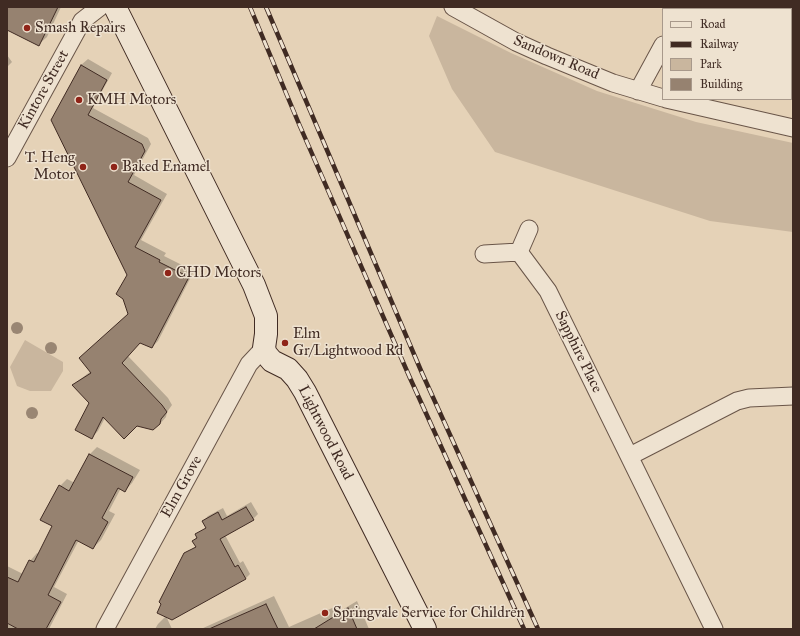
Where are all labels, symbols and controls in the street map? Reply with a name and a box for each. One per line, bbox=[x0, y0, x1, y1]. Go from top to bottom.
legend bbox=[662, 8, 792, 100]
text: Road bbox=[700, 17, 726, 31]
place label: Smash Repairs bbox=[35, 19, 125, 37]
marker: Smash Repairs bbox=[22, 23, 32, 33]
street label: Sandown Road bbox=[510, 32, 602, 84]
text: Railway bbox=[700, 37, 738, 51]
street label: Kintore Street bbox=[15, 47, 73, 133]
text: Park bbox=[700, 57, 722, 71]
text: Building bbox=[700, 77, 742, 91]
place label: KMH Motors bbox=[87, 91, 176, 109]
marker: KMH Motors bbox=[74, 95, 84, 105]
place label: T. Heng Motor bbox=[25, 149, 75, 184]
place label: Baked Enamel bbox=[122, 158, 210, 176]
marker: T. Heng Motor bbox=[78, 162, 88, 172]
marker: Baked Enamel bbox=[109, 162, 119, 172]
place label: CHD Motors bbox=[176, 264, 261, 282]
marker: CHD Motors bbox=[163, 268, 173, 278]
street label: Sapphire Place bbox=[550, 308, 606, 396]
place label: Elm Gr/Lightwood Rd bbox=[293, 325, 403, 360]
marker: Elm Gr/Lightwood Rd bbox=[280, 338, 290, 348]
street label: Lightwood Road bbox=[293, 383, 357, 483]
street label: Elm Grove bbox=[158, 453, 206, 521]
place label: Springvale Service for Children bbox=[333, 604, 525, 622]
marker: Springvale Service for Children bbox=[320, 608, 330, 618]

